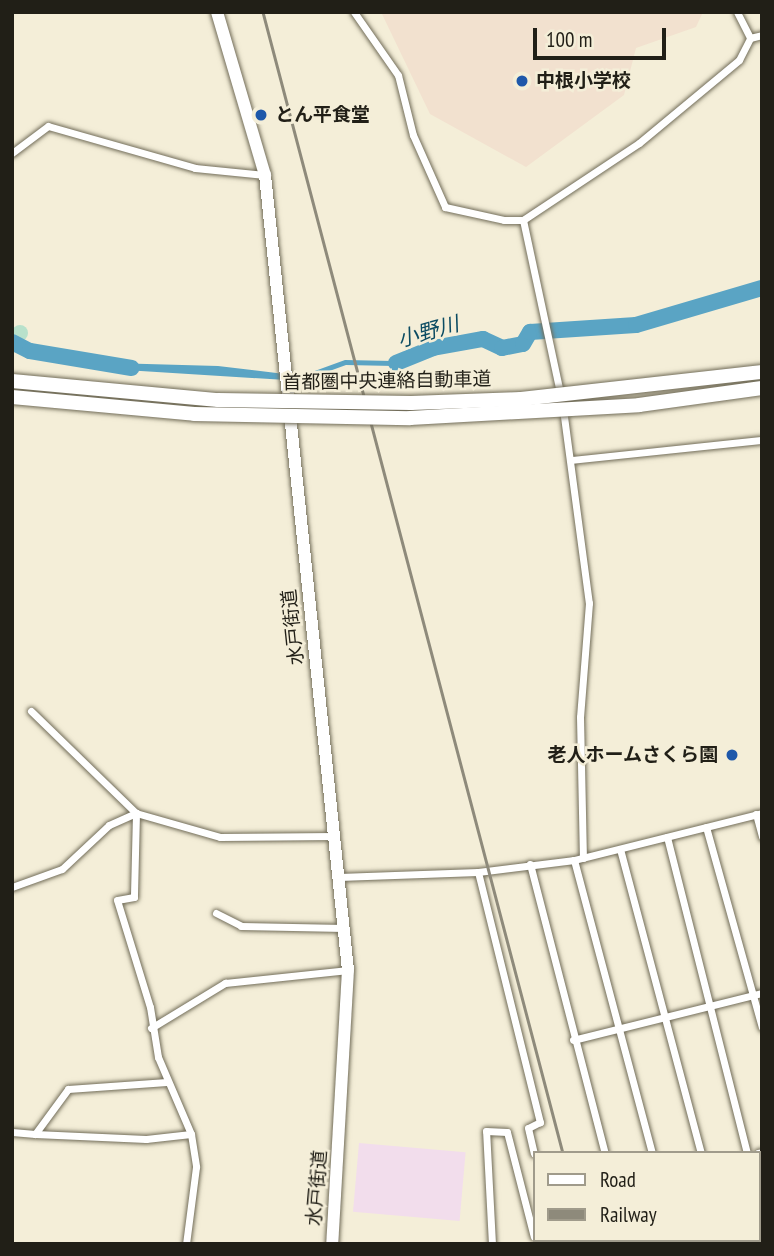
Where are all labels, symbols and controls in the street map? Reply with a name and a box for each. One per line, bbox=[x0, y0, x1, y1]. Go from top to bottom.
scale bar bbox=[536, 14, 669, 58]
text: 100 m bbox=[546, 26, 592, 53]
place label: 中根小学校 bbox=[536, 70, 631, 92]
marker: 中根小学校 bbox=[514, 73, 530, 89]
place label: とん平食堂 bbox=[275, 104, 370, 126]
marker: とん平食堂 bbox=[253, 107, 269, 123]
water label: 小野川 bbox=[394, 311, 462, 353]
street label: 首都圏中央連絡自動車道 bbox=[282, 368, 492, 394]
street label: 水戸街道 bbox=[278, 588, 308, 666]
place label: 老人ホームさくら園 bbox=[547, 744, 718, 766]
marker: 老人ホームさくら園 bbox=[724, 747, 740, 763]
street label: 水戸街道 bbox=[302, 1149, 332, 1227]
legend bbox=[532, 1151, 760, 1242]
text: Road bbox=[600, 1166, 636, 1193]
text: Railway bbox=[600, 1201, 657, 1228]

